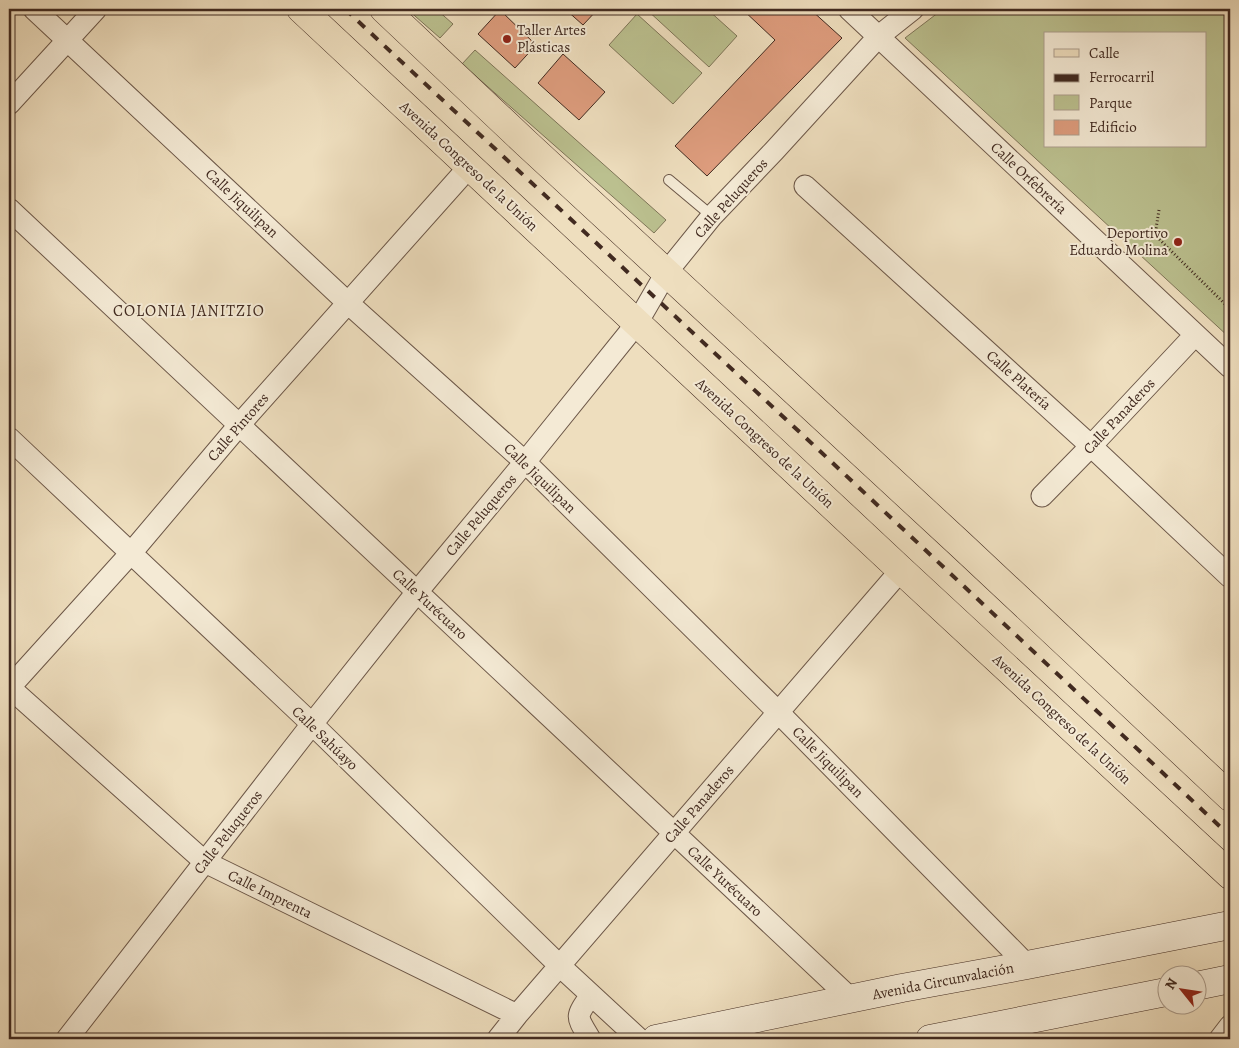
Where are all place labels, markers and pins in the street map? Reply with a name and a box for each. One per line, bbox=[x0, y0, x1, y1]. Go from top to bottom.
place label: Taller Artes Plásticas bbox=[517, 20, 586, 57]
marker: Taller Artes Plásticas bbox=[501, 33, 513, 45]
place label: Deportivo Eduardo Molina bbox=[1069, 223, 1168, 260]
marker: Deportivo Eduardo Molina bbox=[1172, 236, 1184, 248]

